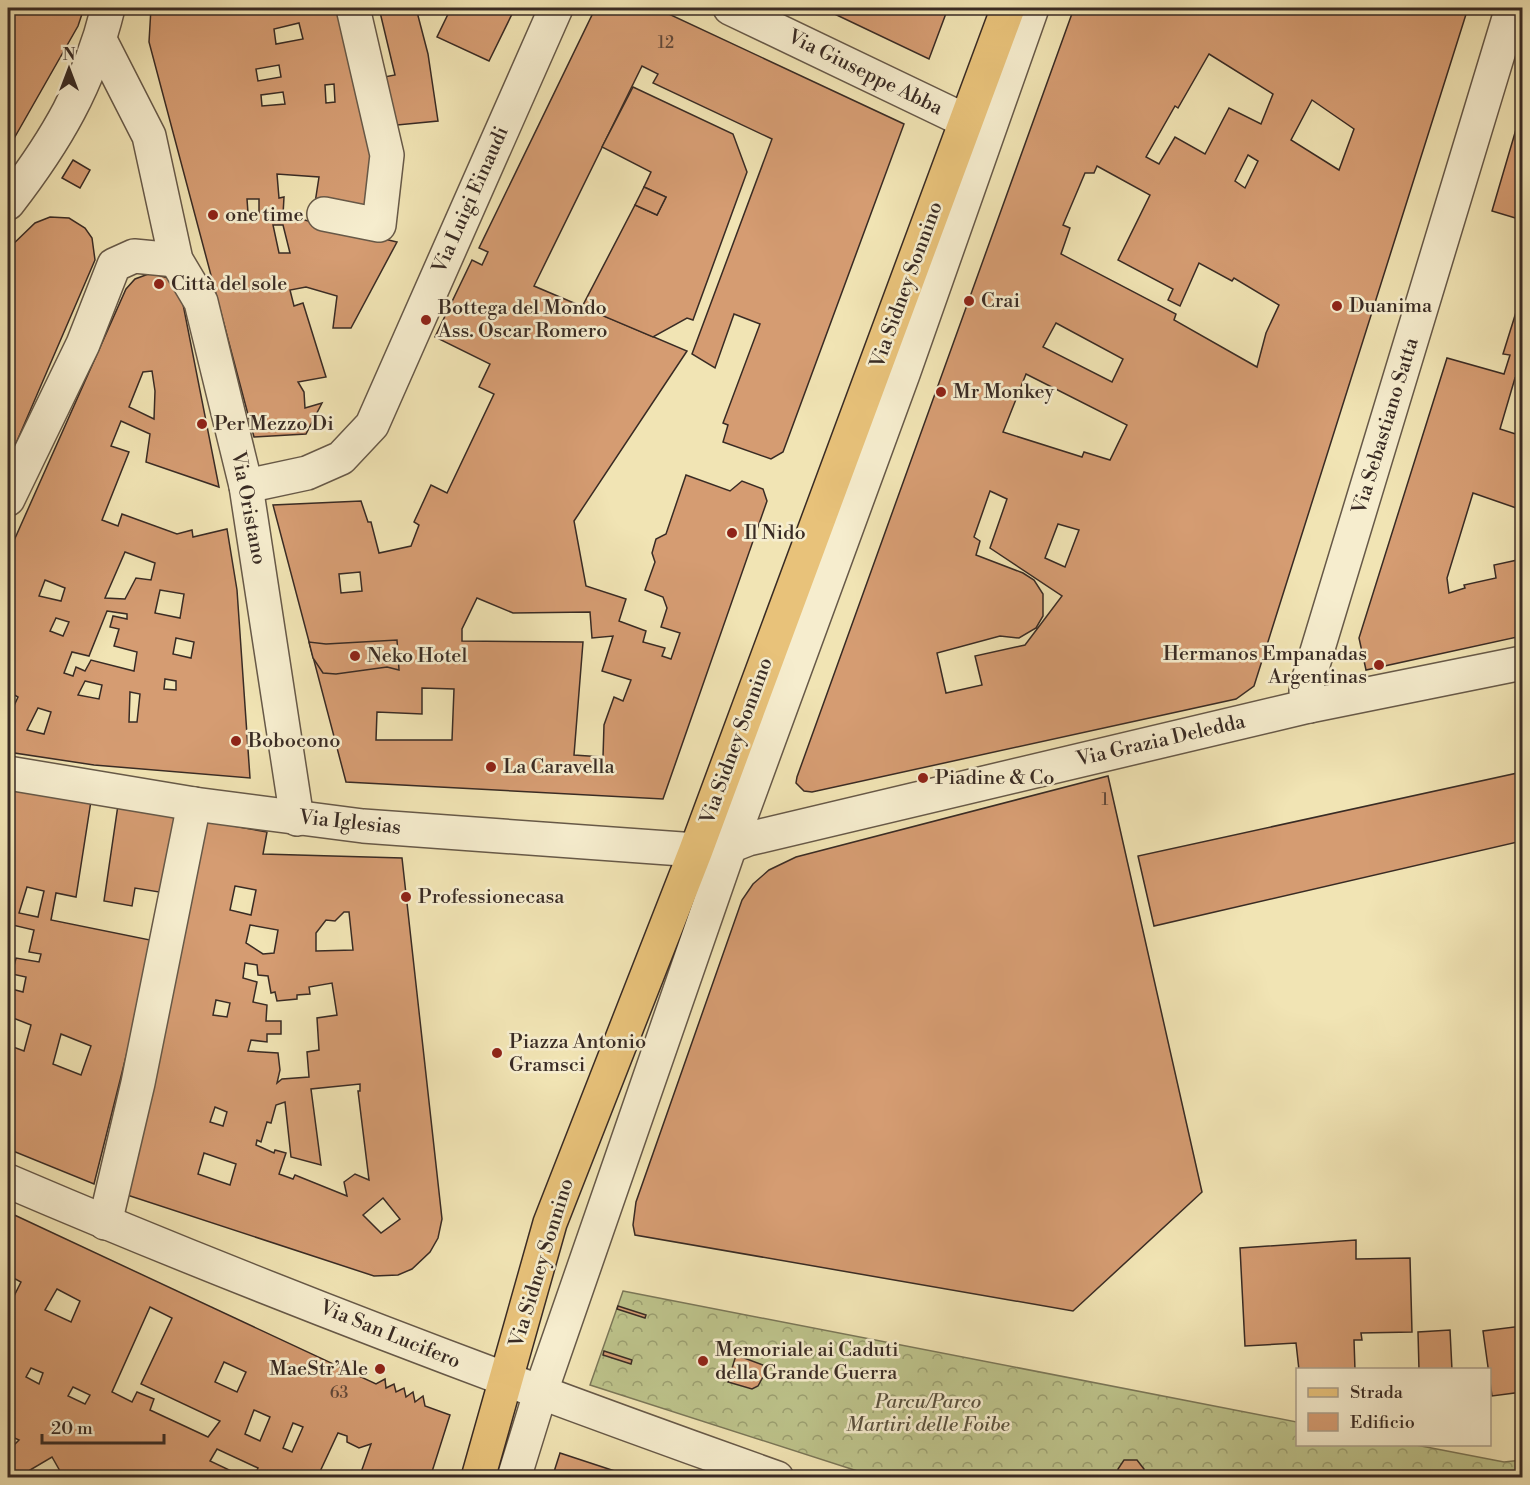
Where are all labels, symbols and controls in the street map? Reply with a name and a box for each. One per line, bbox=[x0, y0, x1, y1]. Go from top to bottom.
street label: Via Giuseppe Abba bbox=[783, 24, 947, 122]
house number: 12 bbox=[658, 33, 674, 53]
north arrow bbox=[39, 39, 99, 99]
text: N bbox=[63, 45, 76, 65]
street label: Via Luigi Einaudi bbox=[427, 122, 515, 278]
street label: Via Sidney Sonnino bbox=[865, 198, 949, 373]
place label: one time bbox=[225, 203, 304, 228]
marker: one time bbox=[206, 208, 220, 222]
place label: Città del sole bbox=[171, 272, 287, 297]
marker: Città del sole bbox=[152, 277, 166, 291]
place label: Crai bbox=[981, 289, 1020, 314]
marker: Crai bbox=[962, 294, 976, 308]
place label: Duanima bbox=[1349, 294, 1433, 319]
place label: Bottega del Mondo Ass. Oscar Romero bbox=[437, 296, 607, 344]
marker: Duanima bbox=[1330, 299, 1344, 313]
marker: Bottega del Mondo Ass. Oscar Romero bbox=[419, 313, 433, 327]
street label: Via Sebastiano Satta bbox=[1347, 334, 1425, 518]
place label: Mr Monkey bbox=[953, 380, 1055, 405]
marker: Mr Monkey bbox=[934, 385, 948, 399]
place label: Per Mezzo Di bbox=[214, 412, 334, 437]
marker: Per Mezzo Di bbox=[195, 417, 209, 431]
street label: Via Oristano bbox=[225, 448, 271, 567]
place label: Il Nido bbox=[744, 521, 806, 546]
marker: Il Nido bbox=[725, 526, 739, 540]
place label: Hermanos Empanadas Argentinas bbox=[1163, 642, 1367, 690]
place label: Neko Hotel bbox=[367, 644, 467, 669]
marker: Neko Hotel bbox=[348, 649, 362, 663]
street label: Via Sidney Sonnino bbox=[695, 654, 779, 829]
marker: Hermanos Empanadas Argentinas bbox=[1372, 658, 1386, 672]
street label: Via Grazia Deledda bbox=[1073, 709, 1249, 773]
place label: Bobocono bbox=[247, 729, 340, 754]
marker: Bobocono bbox=[229, 734, 243, 748]
place label: La Caravella bbox=[503, 755, 615, 780]
marker: La Caravella bbox=[484, 760, 498, 774]
place label: Piadine & Co bbox=[935, 766, 1055, 791]
marker: Piadine & Co bbox=[916, 771, 930, 785]
house number: 1 bbox=[1102, 790, 1109, 810]
street label: Via Iglesias bbox=[297, 805, 402, 841]
place label: Professionecasa bbox=[418, 885, 565, 910]
marker: Professionecasa bbox=[399, 890, 413, 904]
place label: Piazza Antonio Gramsci bbox=[509, 1030, 646, 1078]
marker: Piazza Antonio Gramsci bbox=[490, 1046, 504, 1060]
street label: Via Sidney Sonnino bbox=[504, 1175, 580, 1352]
street label: Via San Lucifero bbox=[315, 1295, 464, 1375]
place label: Memoriale ai Caduti della Grande Guerra bbox=[715, 1338, 899, 1386]
marker: Memoriale ai Caduti della Grande Guerra bbox=[696, 1354, 710, 1368]
place label: MaeStr’Ale bbox=[269, 1357, 368, 1382]
marker: MaeStr’Ale bbox=[373, 1362, 387, 1376]
legend bbox=[1296, 1368, 1491, 1446]
text: Strada bbox=[1350, 1381, 1404, 1404]
house number: 63 bbox=[330, 1383, 348, 1403]
park label: Parcu/Parco Martiri delle Foibe bbox=[846, 1390, 1011, 1438]
scale bar bbox=[42, 1407, 164, 1445]
text: Edificio bbox=[1350, 1411, 1415, 1434]
text: 20 m bbox=[51, 1417, 93, 1440]

